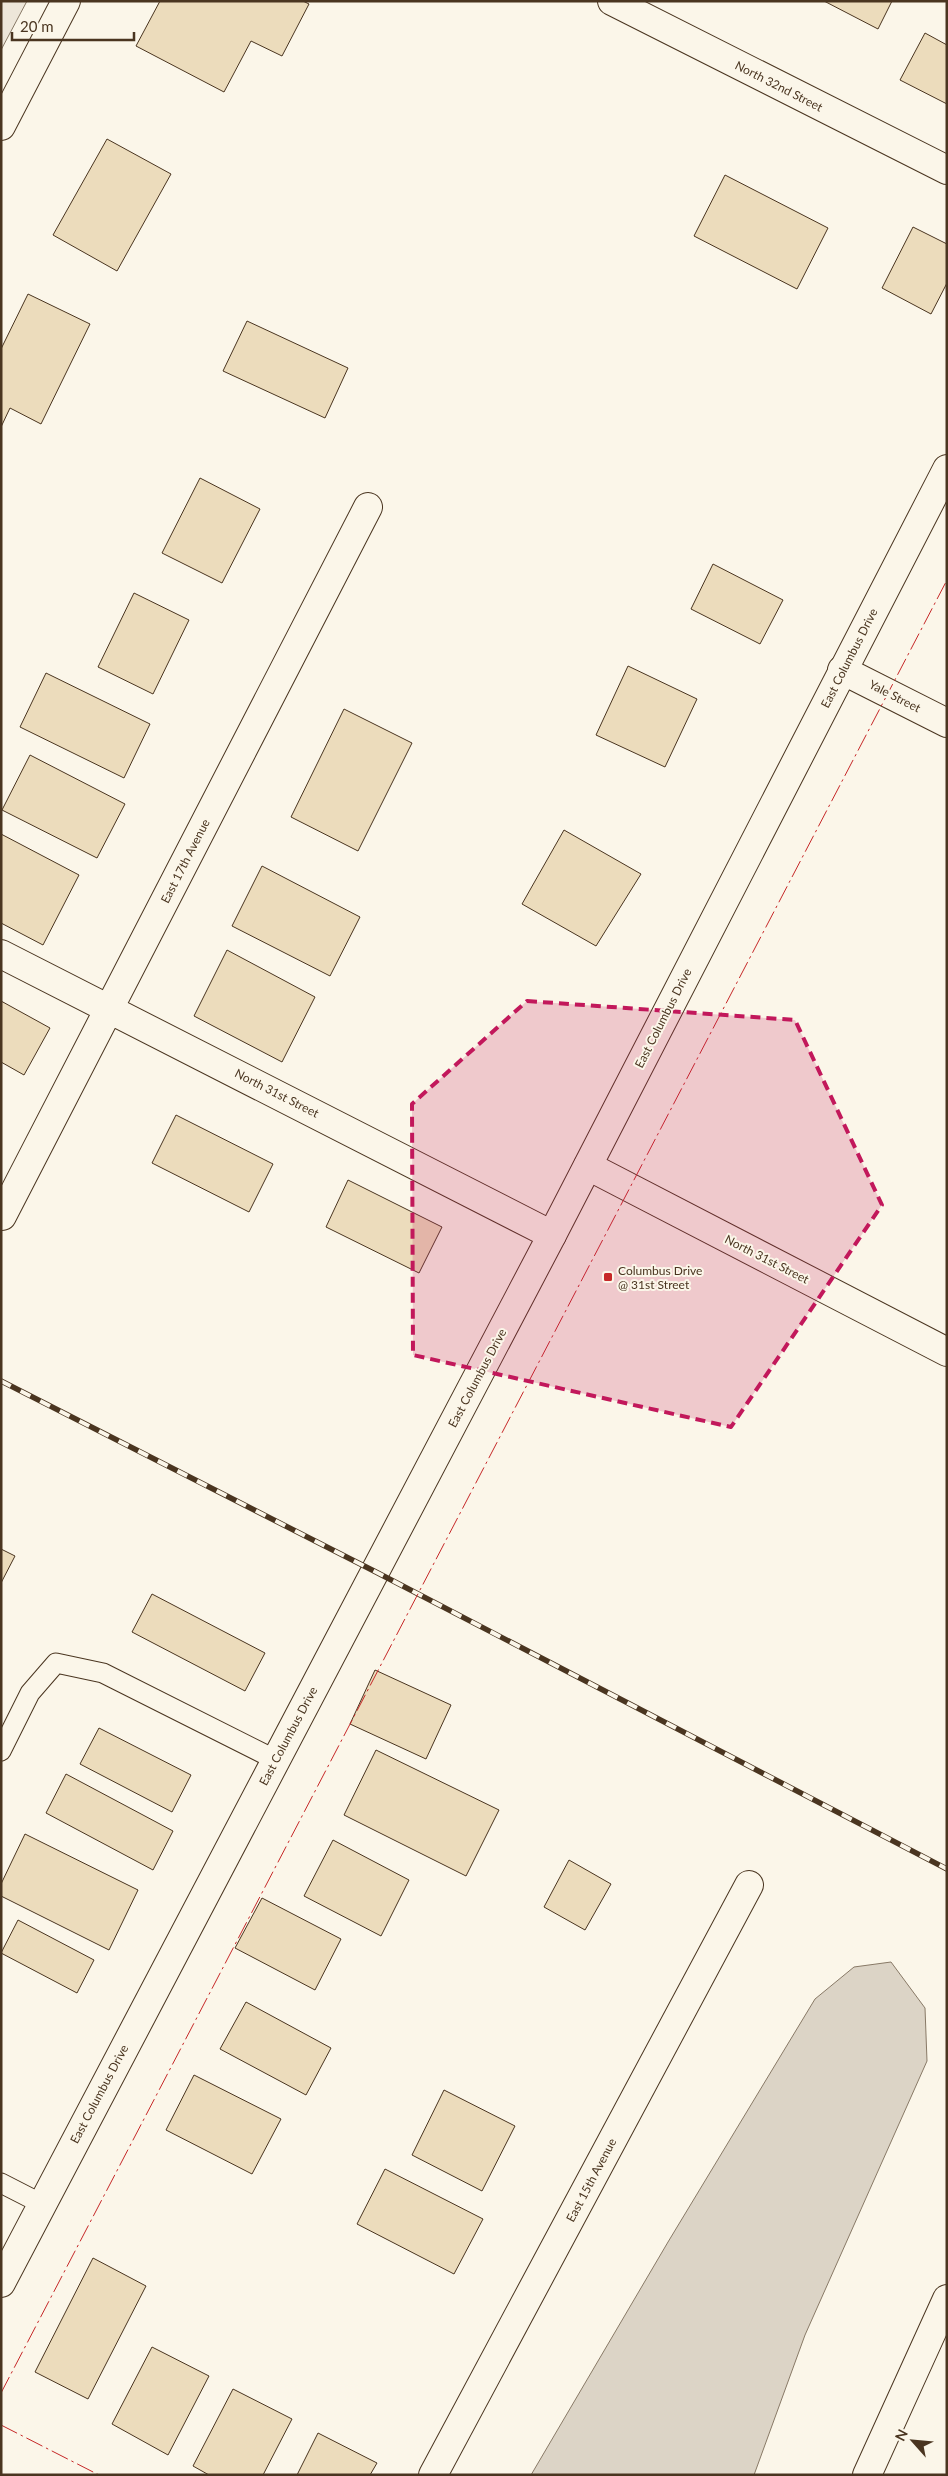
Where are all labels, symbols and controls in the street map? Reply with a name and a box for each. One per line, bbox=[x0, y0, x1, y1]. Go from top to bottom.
scale bar bbox=[12, 10, 135, 42]
text: 20 m bbox=[20, 17, 54, 35]
street label: North 32nd Street bbox=[733, 57, 826, 115]
street label: East Columbus Drive bbox=[817, 606, 881, 710]
street label: Yale Street bbox=[867, 677, 924, 716]
street label: East 17th Avenue bbox=[157, 816, 213, 906]
street label: East Columbus Drive bbox=[631, 966, 695, 1070]
street label: North 31st Street bbox=[232, 1065, 322, 1121]
street label: North 31st Street bbox=[722, 1231, 812, 1287]
place label: Columbus Drive @ 31st Street bbox=[618, 1263, 702, 1292]
marker: Columbus Drive @ 31st Street bbox=[602, 1271, 614, 1283]
street label: East Columbus Drive bbox=[445, 1326, 509, 1430]
street label: East Columbus Drive bbox=[256, 1684, 320, 1788]
street label: East Columbus Drive bbox=[67, 2042, 131, 2146]
street label: East 15th Avenue bbox=[563, 2136, 619, 2224]
north arrow bbox=[888, 2416, 938, 2466]
text: N bbox=[891, 2426, 911, 2444]

